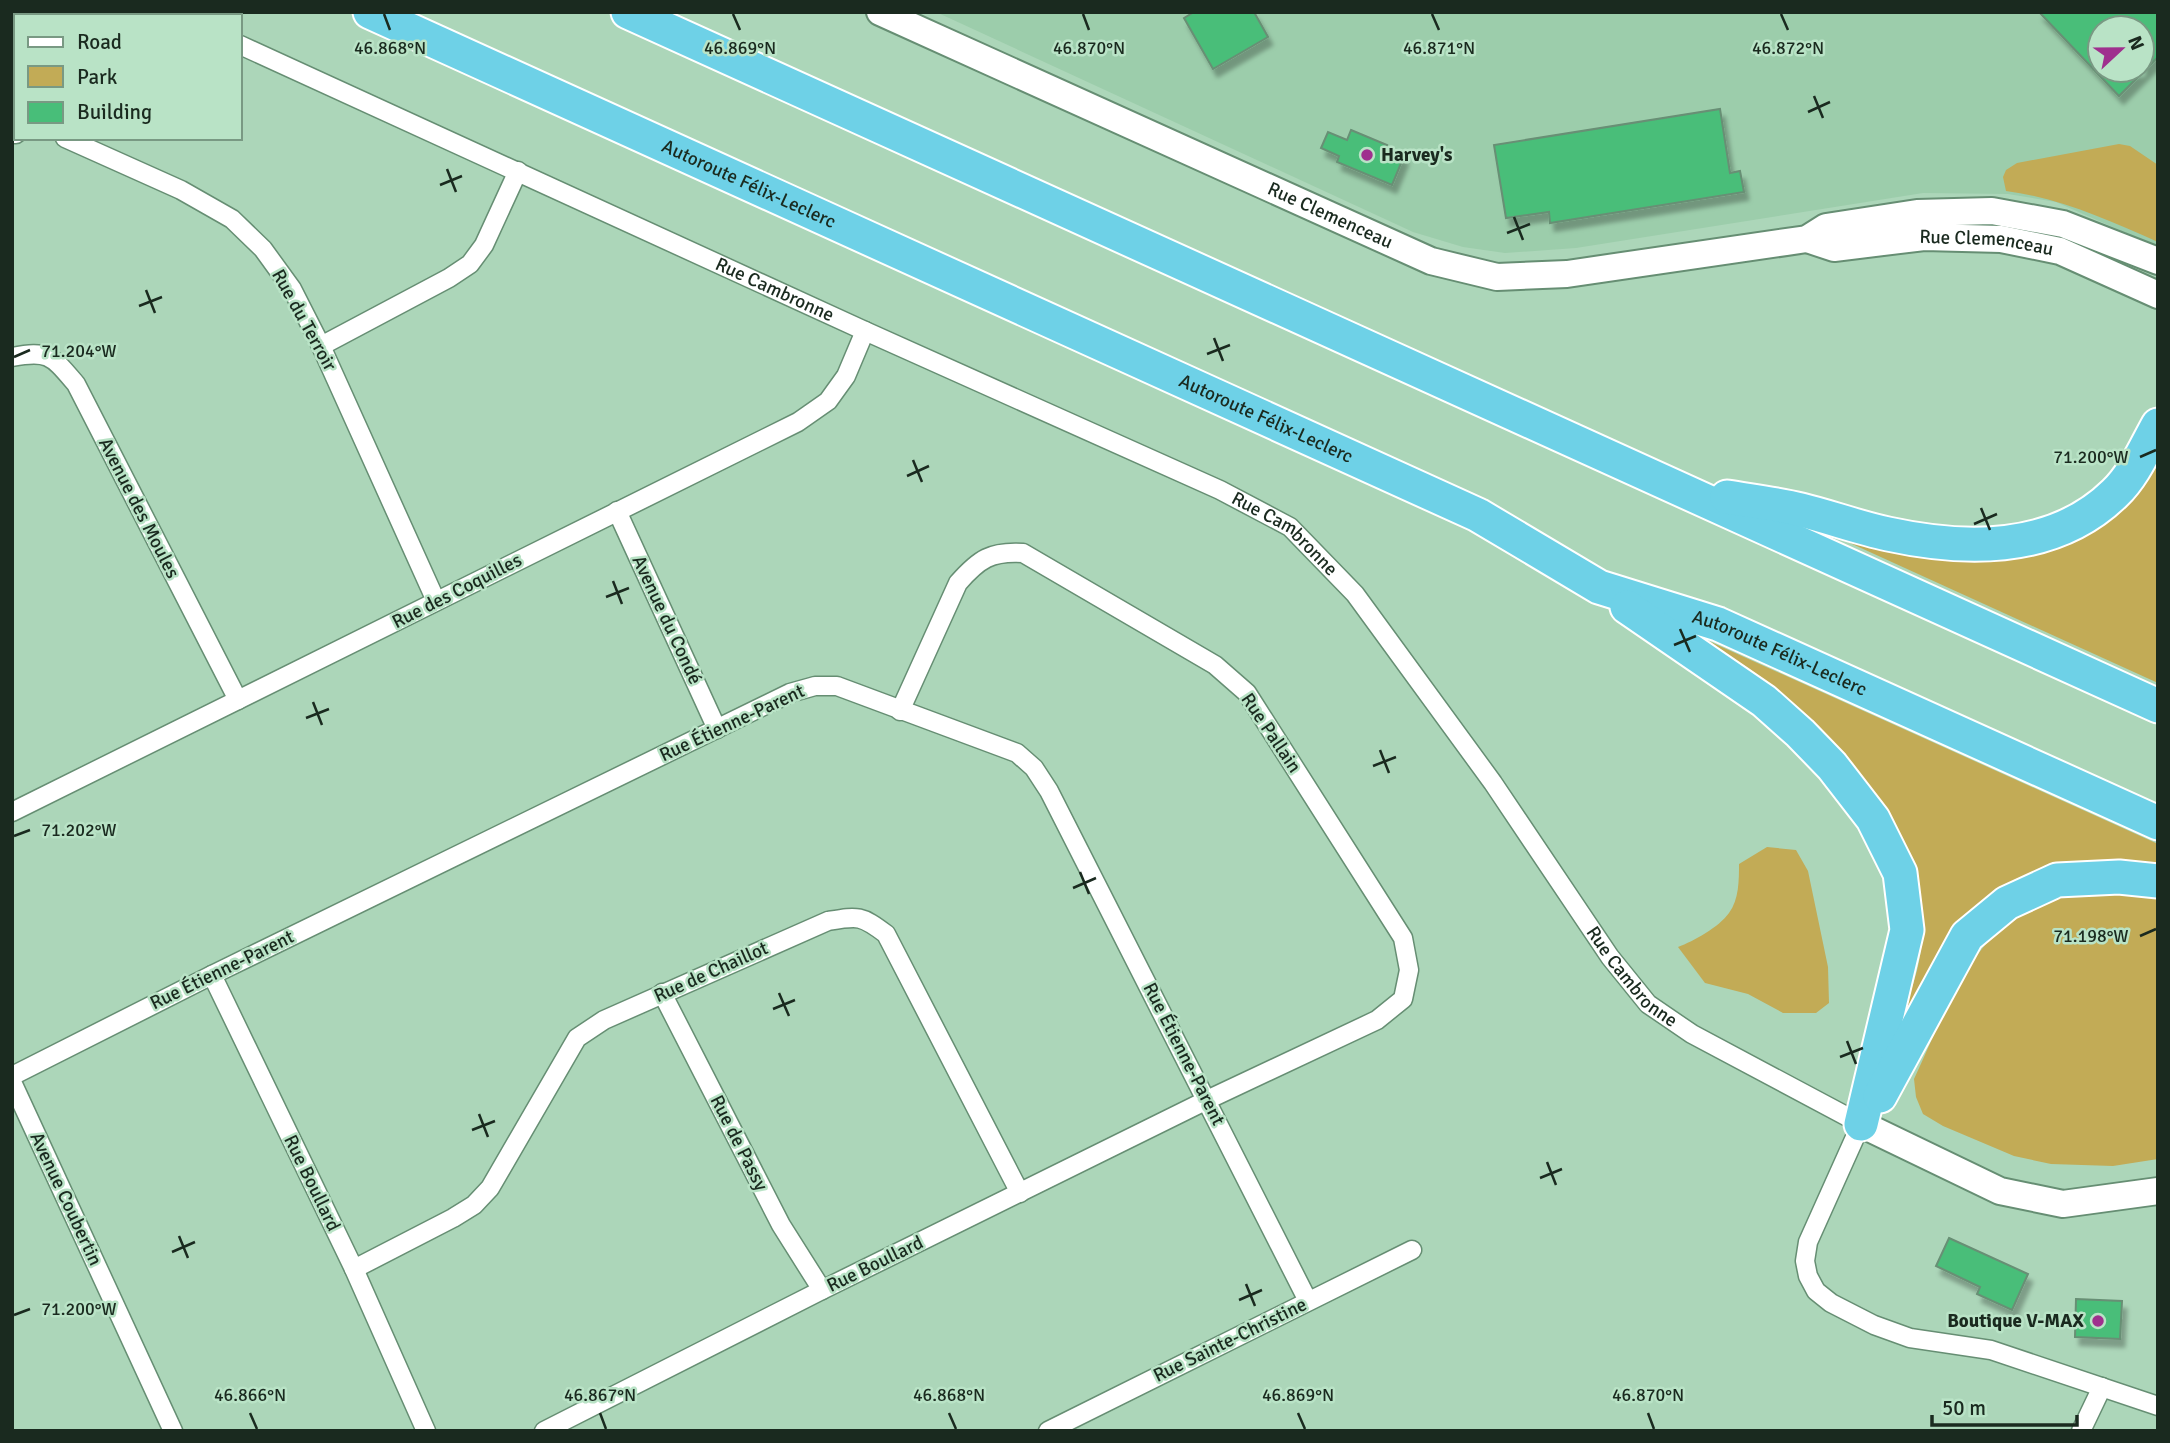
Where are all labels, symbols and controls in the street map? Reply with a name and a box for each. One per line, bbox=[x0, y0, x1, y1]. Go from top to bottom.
legend bbox=[14, 14, 242, 140]
north arrow bbox=[2086, 14, 2156, 84]
text: Road bbox=[77, 29, 122, 55]
text: N bbox=[2122, 32, 2149, 54]
text: 46.868°N bbox=[354, 37, 426, 59]
text: 46.869°N bbox=[704, 37, 776, 59]
text: 46.870°N bbox=[1053, 37, 1125, 59]
text: 46.871°N bbox=[1403, 37, 1475, 59]
text: 46.872°N bbox=[1752, 37, 1824, 59]
text: Park bbox=[77, 64, 118, 90]
text: Building bbox=[77, 99, 152, 125]
street label: Autoroute Félix-Leclerc bbox=[658, 134, 840, 234]
place label: Harvey's bbox=[1381, 143, 1453, 167]
marker: Harvey's bbox=[1359, 147, 1375, 163]
street label: Rue Clemenceau bbox=[1264, 177, 1397, 254]
street label: Rue Clemenceau bbox=[1919, 225, 2056, 261]
street label: Rue Cambronne bbox=[711, 252, 838, 327]
street label: Rue du Terroir bbox=[266, 265, 342, 375]
text: 71.204°W bbox=[41, 340, 117, 362]
street label: Autoroute Félix-Leclerc bbox=[1175, 369, 1357, 469]
street label: Avenue des Moules bbox=[93, 434, 185, 582]
text: 71.200°W bbox=[2053, 446, 2129, 468]
street label: Rue Cambronne bbox=[1227, 486, 1343, 581]
street label: Rue des Coquilles bbox=[388, 548, 526, 634]
street label: Avenue du Condé bbox=[627, 552, 707, 688]
street label: Autoroute Félix-Leclerc bbox=[1689, 605, 1871, 702]
street label: Rue Étienne-Parent bbox=[656, 679, 809, 767]
street label: Rue Pallain bbox=[1236, 688, 1306, 778]
text: 71.202°W bbox=[41, 819, 117, 841]
street label: Rue Cambronne bbox=[1581, 922, 1682, 1033]
street label: Rue Étienne-Parent bbox=[146, 925, 298, 1015]
text: 71.198°W bbox=[2053, 925, 2129, 947]
street label: Rue de Chaillot bbox=[650, 936, 772, 1008]
street label: Rue Étienne-Parent bbox=[1138, 979, 1231, 1130]
street label: Rue de Passy bbox=[705, 1091, 773, 1195]
street label: Avenue Coubertin bbox=[25, 1128, 107, 1270]
street label: Rue Boullard bbox=[278, 1131, 346, 1235]
street label: Rue Boullard bbox=[823, 1230, 927, 1298]
street label: Rue Sainte-Christine bbox=[1149, 1292, 1311, 1388]
text: 71.200°W bbox=[41, 1298, 117, 1320]
place label: Boutique V-MAX bbox=[1947, 1309, 2084, 1333]
marker: Boutique V-MAX bbox=[2090, 1313, 2106, 1329]
text: 46.866°N bbox=[214, 1384, 286, 1406]
text: 46.867°N bbox=[564, 1384, 636, 1406]
text: 46.868°N bbox=[913, 1384, 985, 1406]
text: 46.869°N bbox=[1262, 1384, 1334, 1406]
text: 46.870°N bbox=[1612, 1384, 1684, 1406]
scale bar bbox=[1932, 1384, 2077, 1428]
text: 50 m bbox=[1942, 1395, 1986, 1421]

